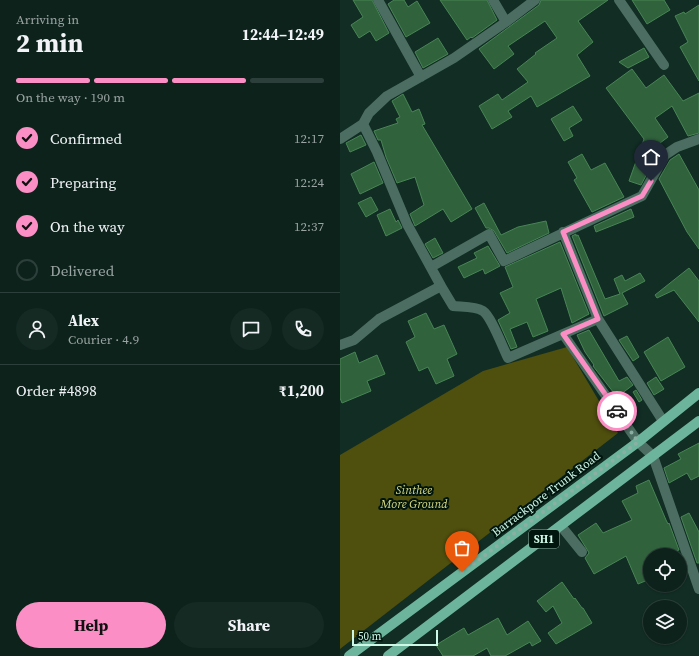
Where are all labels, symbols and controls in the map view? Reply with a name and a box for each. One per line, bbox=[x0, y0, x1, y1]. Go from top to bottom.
text: Arriving in bbox=[16, 11, 79, 28]
text: 12:44–12:49 bbox=[242, 24, 324, 45]
text: 2 min bbox=[16, 25, 83, 61]
text: On the way · 190 m bbox=[16, 89, 125, 106]
icon: check bbox=[16, 127, 38, 149]
text: Confirmed bbox=[50, 128, 122, 149]
text: 12:17 bbox=[294, 130, 324, 147]
pin bbox=[634, 140, 668, 181]
icon: home bbox=[640, 146, 662, 168]
icon: check bbox=[16, 171, 38, 193]
text: Preparing bbox=[50, 172, 116, 193]
text: 12:24 bbox=[294, 174, 324, 191]
icon: check bbox=[16, 215, 38, 237]
text: On the way bbox=[50, 216, 125, 237]
text: 12:37 bbox=[294, 218, 324, 235]
text: Delivered bbox=[50, 260, 114, 281]
button: person bbox=[16, 308, 58, 350]
button: chat bbox=[230, 308, 272, 350]
button: phone bbox=[282, 308, 324, 350]
text: Alex bbox=[68, 310, 99, 331]
text: Courier · 4.9 bbox=[68, 331, 139, 348]
text: Order #4898 bbox=[16, 380, 97, 401]
text: ₹1,200 bbox=[279, 380, 324, 401]
courier bbox=[597, 391, 637, 431]
icon: car bbox=[606, 400, 628, 422]
street label: Barrackpore Trunk Road bbox=[489, 448, 604, 540]
park label: Sinthee More Ground bbox=[380, 482, 448, 512]
road number: SH1 bbox=[529, 530, 559, 548]
pin bbox=[445, 531, 479, 572]
icon: bag bbox=[451, 537, 473, 559]
map controls bbox=[643, 548, 687, 644]
button: locate bbox=[643, 548, 687, 592]
button: layers bbox=[643, 600, 687, 644]
button: Help bbox=[16, 602, 166, 648]
button: Share bbox=[174, 602, 324, 648]
scale bar bbox=[352, 628, 438, 647]
text: 50 m bbox=[358, 629, 381, 644]

